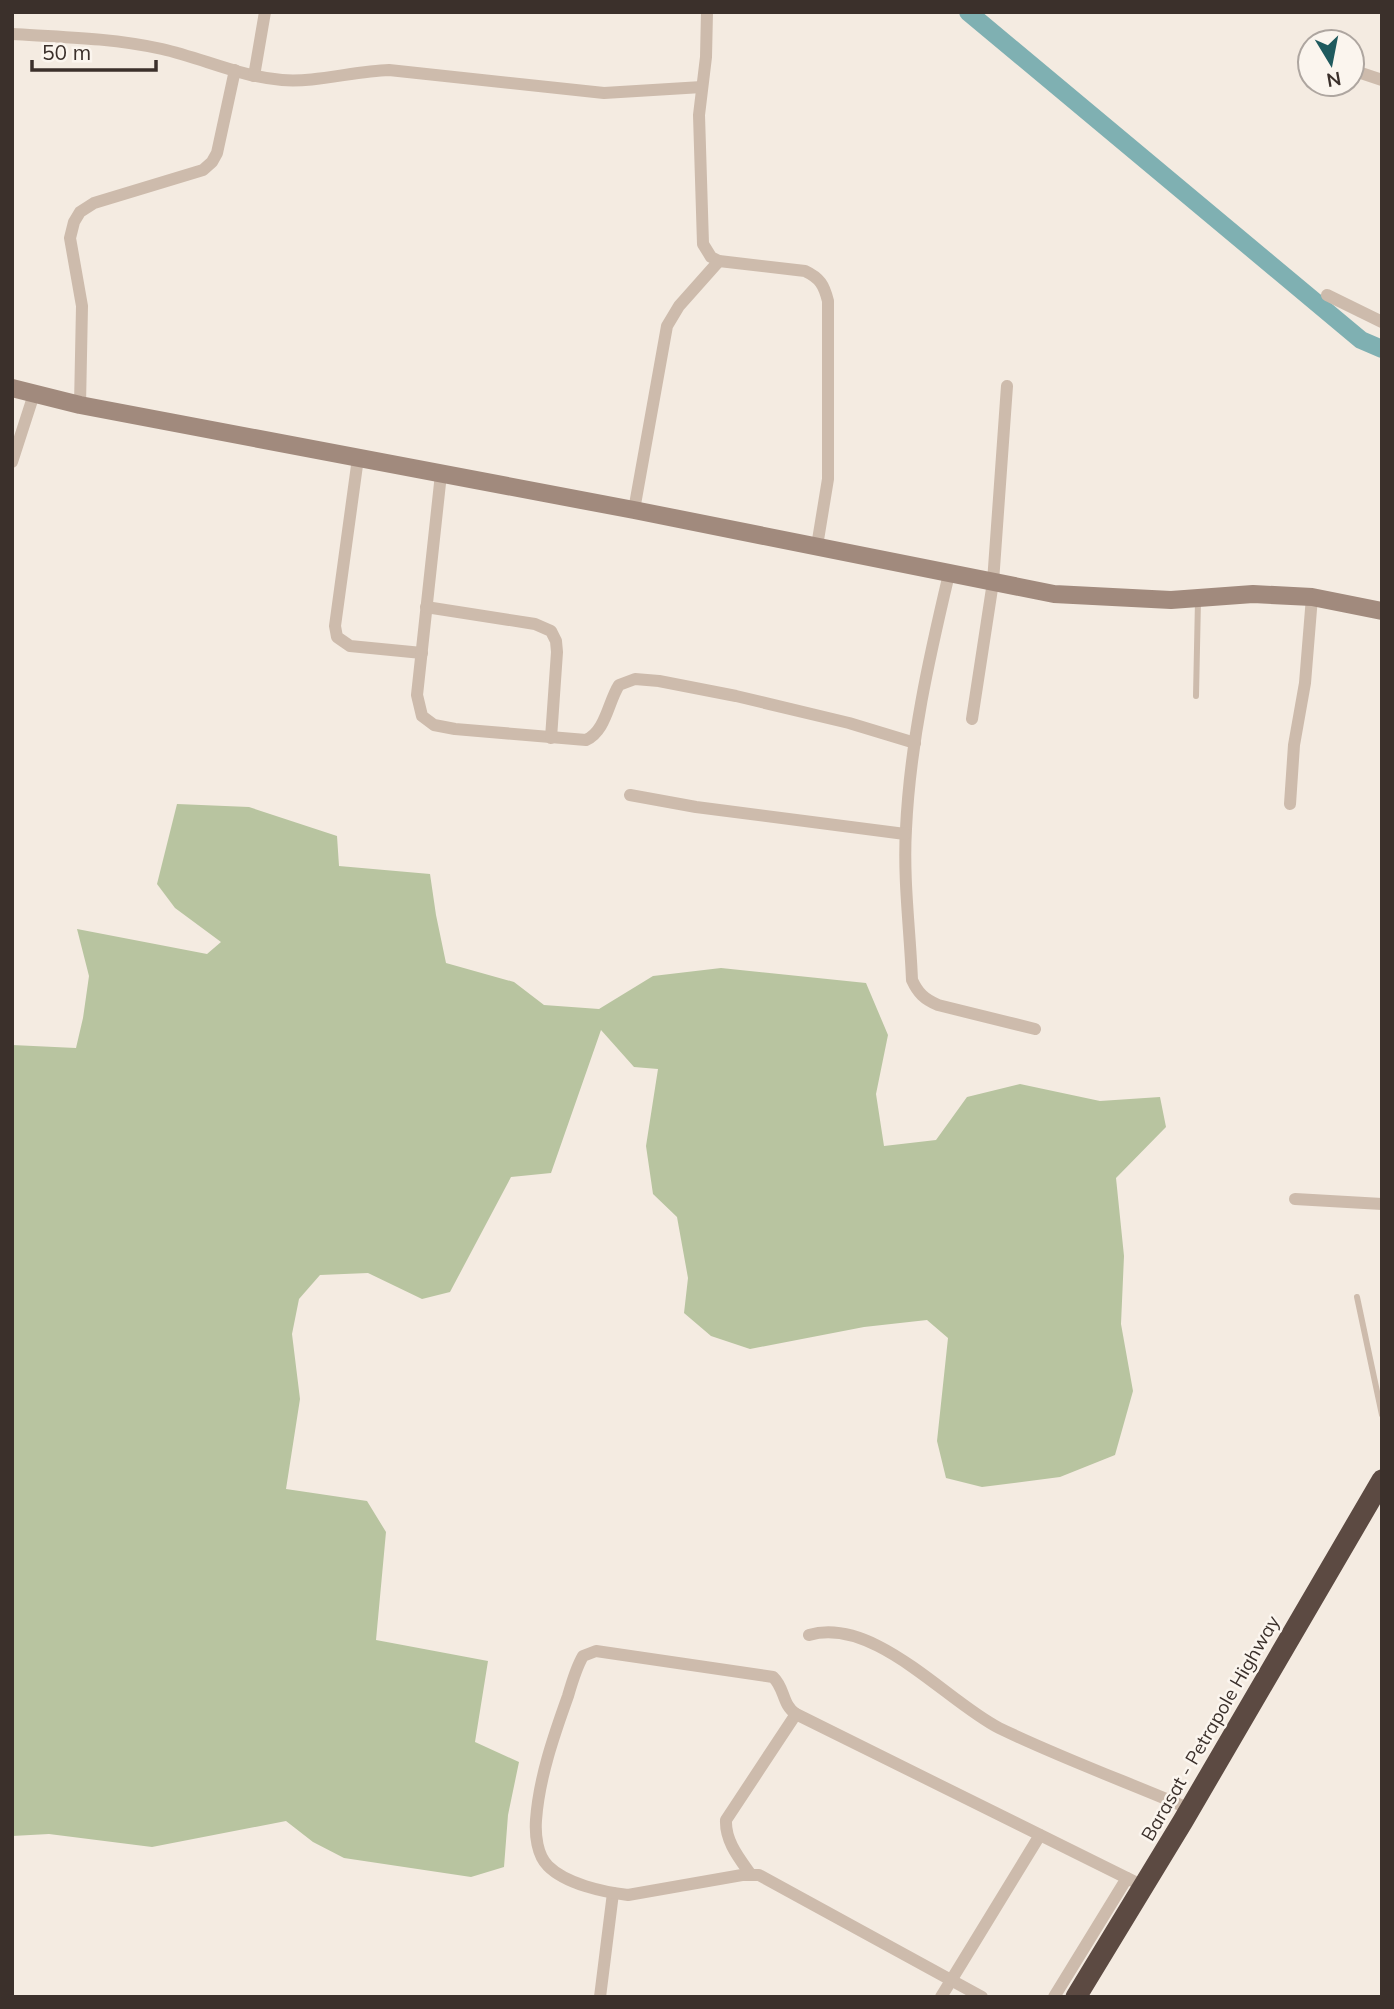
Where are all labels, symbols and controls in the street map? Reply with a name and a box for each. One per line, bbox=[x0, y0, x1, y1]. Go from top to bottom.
scale bar bbox=[32, 28, 156, 72]
north arrow bbox=[1296, 28, 1366, 98]
text: 50 m bbox=[42, 39, 91, 65]
text: N bbox=[1325, 67, 1343, 93]
street label: Barasat - Petrapole Highway bbox=[1135, 1611, 1285, 1845]

